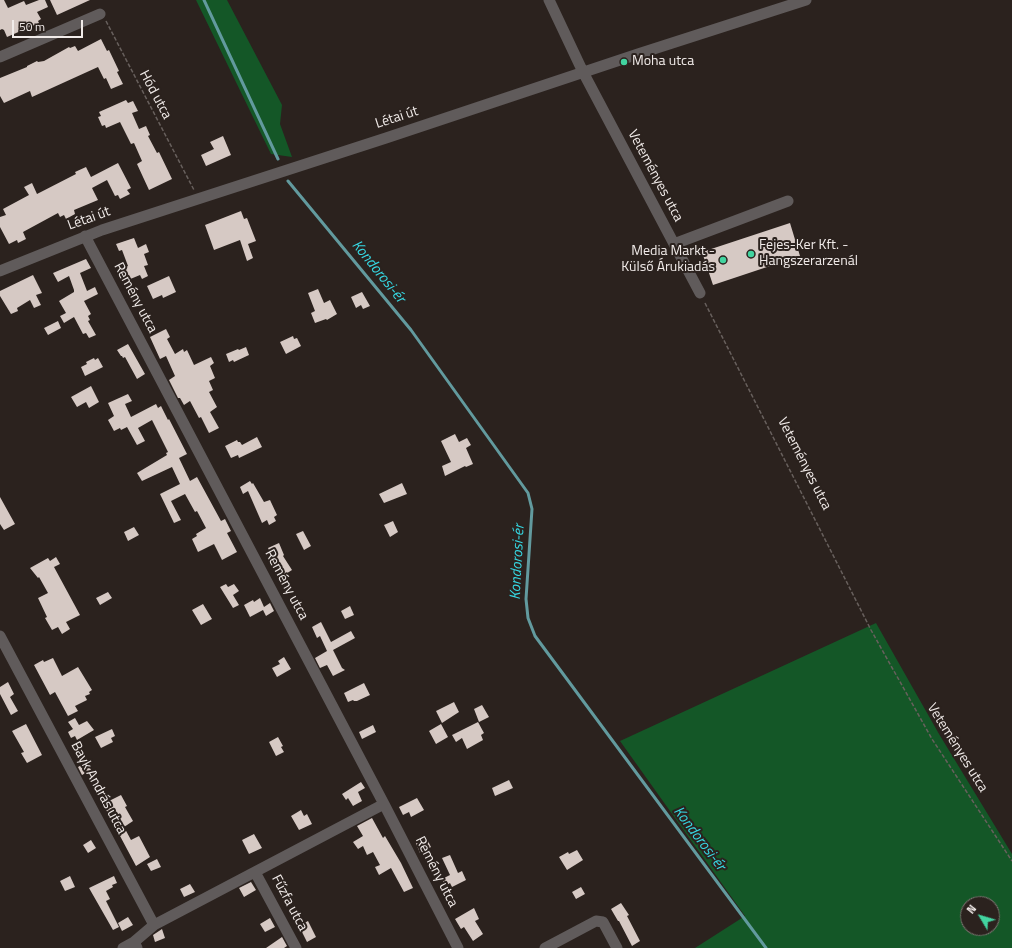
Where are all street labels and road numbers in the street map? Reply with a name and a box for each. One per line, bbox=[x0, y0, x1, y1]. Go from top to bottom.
street label: Hód utca bbox=[135, 68, 175, 122]
street label: Létai út bbox=[373, 103, 421, 133]
street label: Veteményes utca bbox=[624, 127, 686, 225]
street label: Létai út bbox=[65, 204, 113, 234]
street label: Remény utca bbox=[109, 260, 161, 336]
street label: Veteményes utca bbox=[773, 415, 835, 513]
street label: Remény utca bbox=[260, 547, 312, 623]
street label: Veteményes utca bbox=[923, 700, 991, 796]
street label: Bayk András utca bbox=[67, 739, 129, 837]
street label: Remény utca bbox=[411, 834, 461, 910]
street label: Fűzfa utca bbox=[267, 872, 311, 934]

